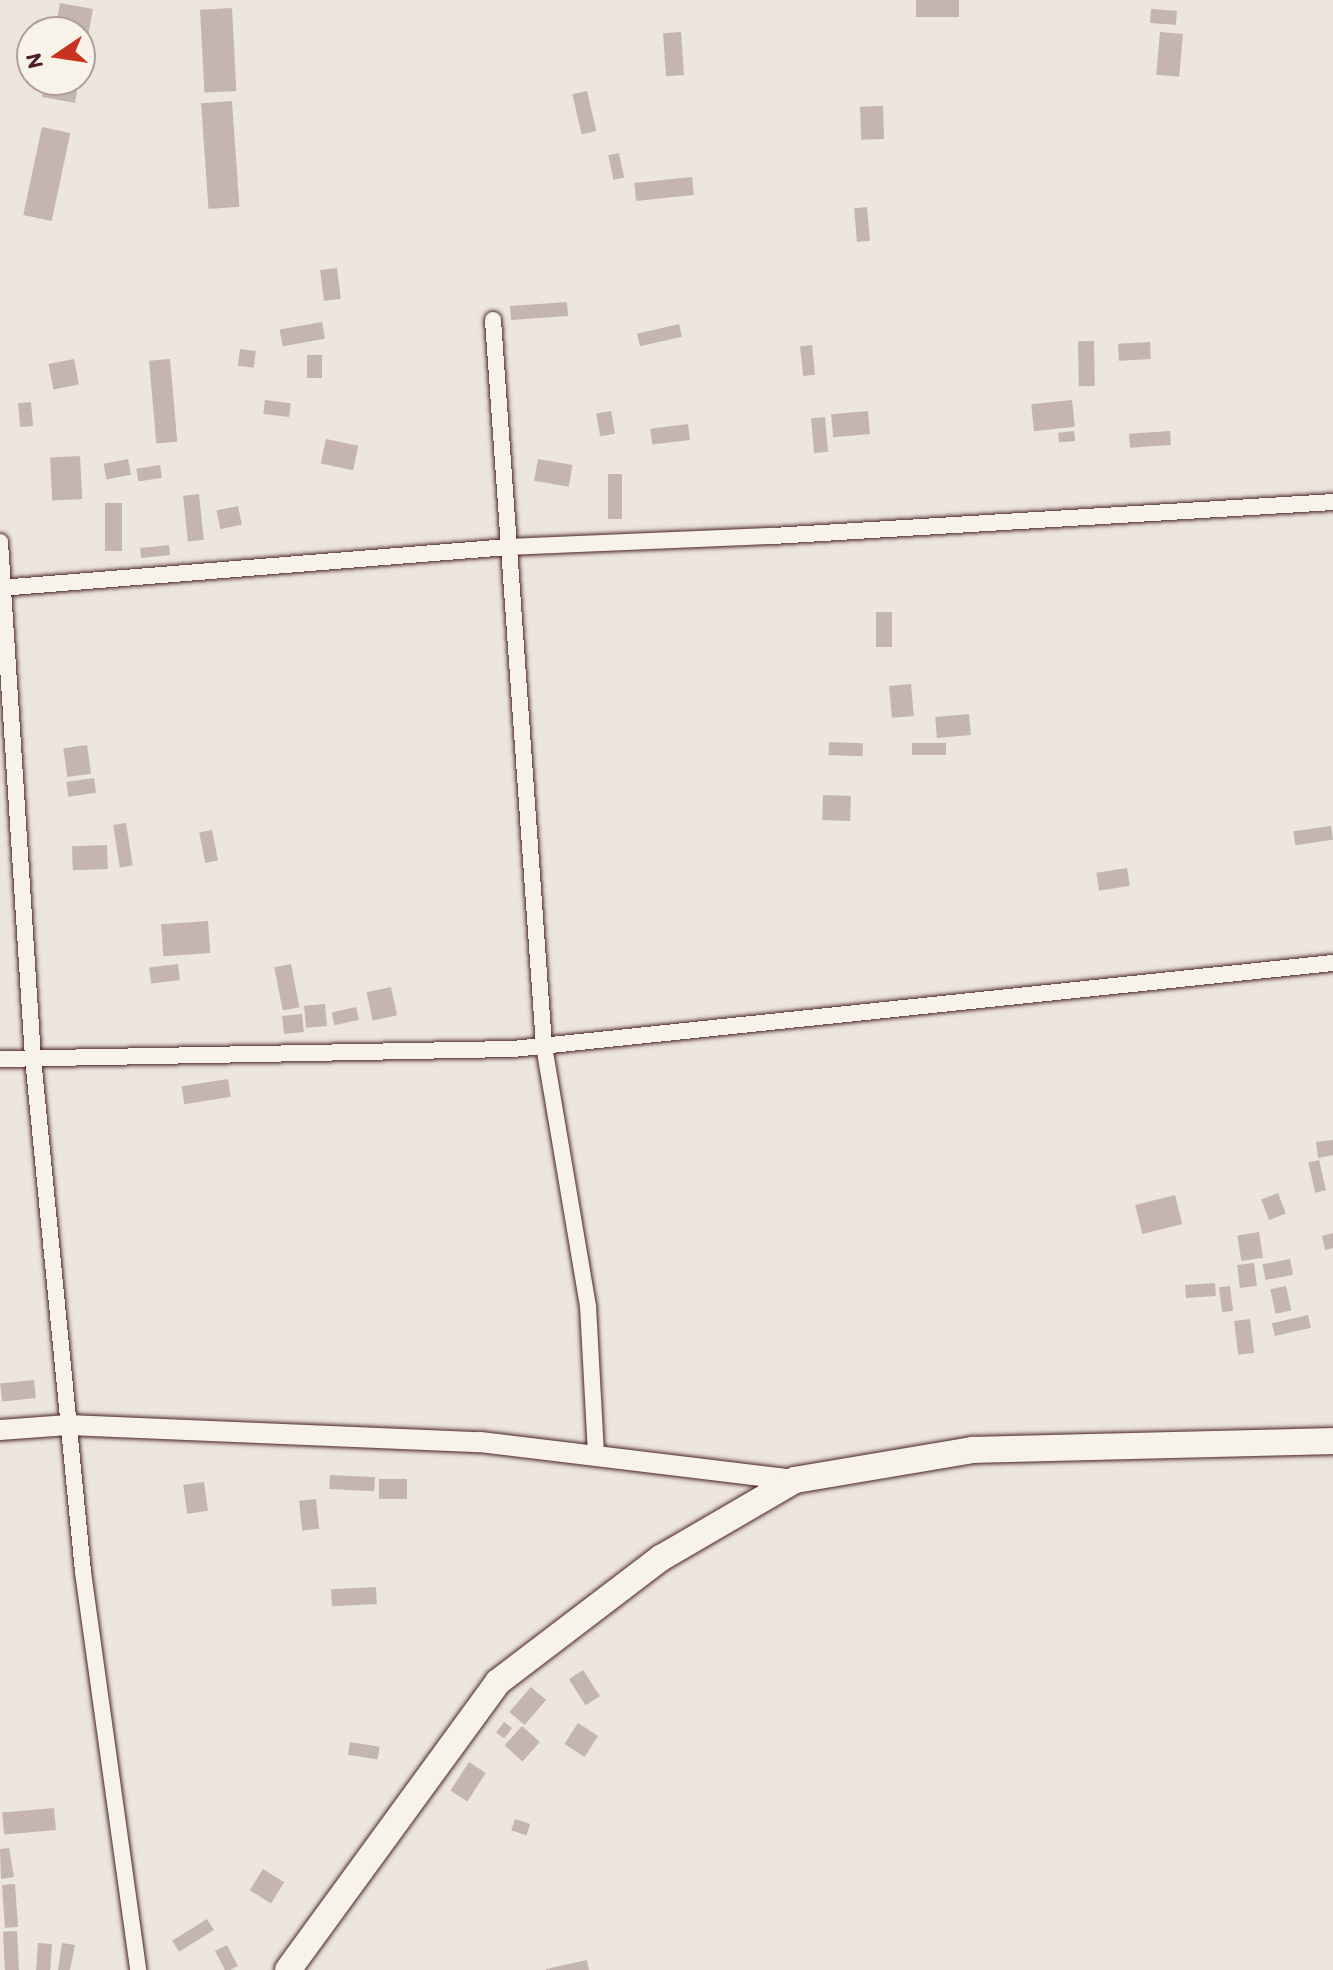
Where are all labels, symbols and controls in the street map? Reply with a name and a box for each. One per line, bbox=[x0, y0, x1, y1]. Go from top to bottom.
north arrow bbox=[16, 16, 96, 96]
text: N bbox=[19, 51, 49, 71]

